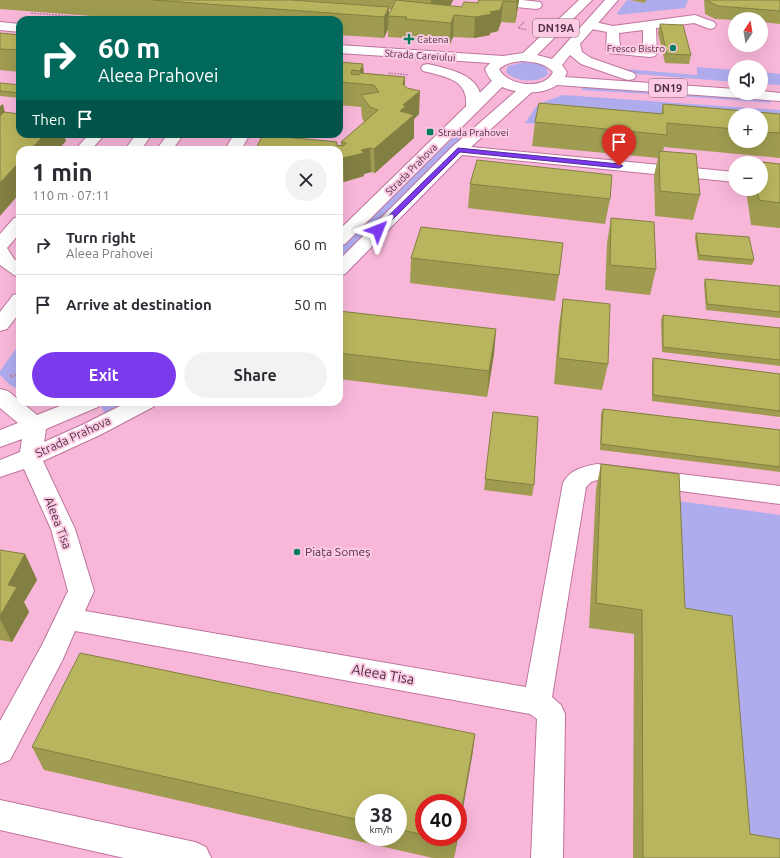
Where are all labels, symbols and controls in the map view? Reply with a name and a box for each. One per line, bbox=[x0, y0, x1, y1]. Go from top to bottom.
north arrow bbox=[728, 12, 768, 52]
map controls bbox=[728, 12, 768, 196]
road number: DN19A bbox=[533, 19, 579, 37]
icon: right bbox=[32, 32, 84, 84]
text: 60 m bbox=[98, 32, 160, 63]
marker: Catena bbox=[404, 34, 414, 44]
place label: Catena bbox=[417, 34, 449, 45]
place label: Fresco Bistro bbox=[607, 43, 665, 54]
marker: Fresco Bistro bbox=[668, 43, 678, 53]
street label: Strada Careiului bbox=[384, 48, 456, 63]
button: sound bbox=[728, 60, 768, 100]
text: Aleea Prahovei bbox=[98, 65, 218, 85]
road number: DN19 bbox=[649, 79, 687, 97]
icon: arrive bbox=[74, 108, 96, 130]
button: + bbox=[728, 108, 768, 148]
text: Then bbox=[32, 111, 66, 128]
pin bbox=[602, 125, 636, 166]
marker: Strada Prahovei bbox=[425, 127, 435, 137]
place label: Strada Prahovei bbox=[438, 127, 509, 138]
icon: arrive bbox=[608, 131, 630, 153]
street label: Strada Prahova bbox=[383, 141, 439, 197]
button: − bbox=[728, 156, 768, 196]
text: 1 min bbox=[32, 159, 93, 186]
button: close bbox=[285, 159, 327, 201]
text: 110 m · 07:11 bbox=[32, 188, 110, 202]
position arrow bbox=[357, 209, 399, 251]
text: Turn right bbox=[66, 229, 136, 246]
icon: right bbox=[32, 234, 54, 256]
text: 60 m bbox=[294, 236, 327, 253]
text: Aleea Prahovei bbox=[66, 246, 153, 260]
icon: arrive bbox=[32, 294, 54, 316]
text: Arrive at destination bbox=[66, 296, 212, 313]
text: 50 m bbox=[294, 296, 327, 313]
button: Exit bbox=[32, 352, 176, 398]
button: Share bbox=[184, 352, 327, 398]
street label: Strada Prahova bbox=[33, 413, 112, 460]
street label: Aleea Tisa bbox=[43, 495, 74, 551]
place label: Piața Someș bbox=[305, 545, 370, 558]
marker: Piața Someș bbox=[292, 547, 302, 557]
street label: Aleea Tisa bbox=[350, 661, 416, 687]
speed limit sign: 40 bbox=[415, 794, 467, 846]
text: 38 bbox=[370, 803, 392, 826]
text: km/h bbox=[369, 824, 393, 835]

